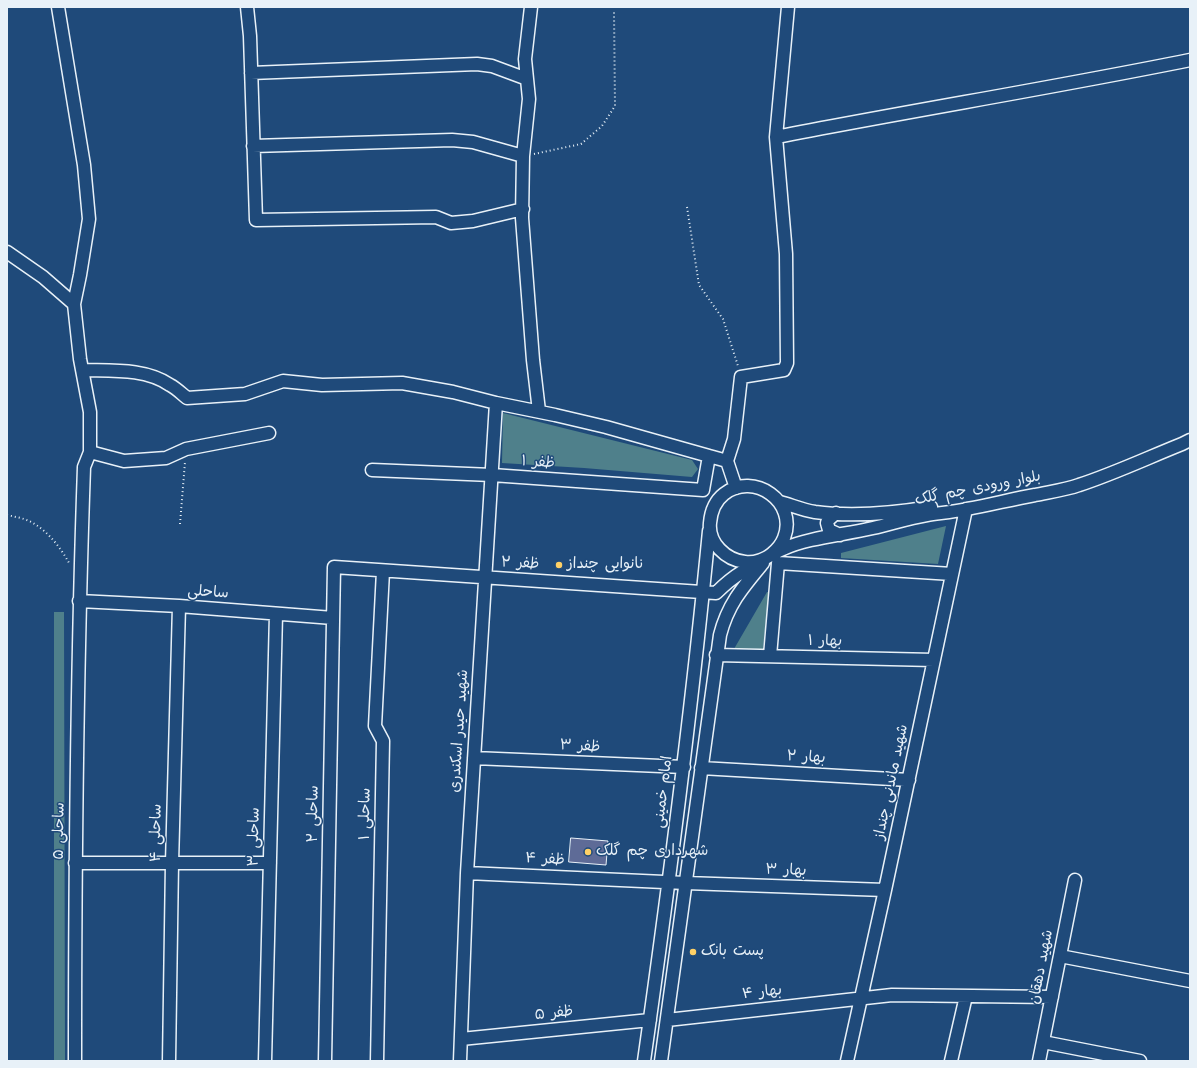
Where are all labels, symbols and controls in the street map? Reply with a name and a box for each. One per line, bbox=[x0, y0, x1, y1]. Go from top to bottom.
street label: ظفر ۱ bbox=[521, 453, 555, 473]
street label: بلوار ورودی چم گلک bbox=[914, 468, 1042, 510]
street label: ظفر ۲ bbox=[500, 554, 540, 574]
place label: نانوایی چنداز bbox=[567, 556, 644, 574]
marker: نانوایی چنداز bbox=[554, 560, 564, 570]
street label: ساحلی bbox=[187, 583, 229, 603]
street label: بهار ۱ bbox=[808, 633, 842, 651]
street label: شهید حیدر اسکندری bbox=[447, 669, 473, 793]
street label: شهید ماندنی چنداز bbox=[871, 723, 913, 841]
street label: ظفر ۳ bbox=[559, 737, 601, 757]
street label: بهار ۲ bbox=[786, 748, 826, 768]
street label: امام خمینی bbox=[651, 755, 677, 829]
street label: ساحلی ۲ bbox=[305, 785, 323, 843]
street label: ساحلی ۱ bbox=[357, 788, 375, 840]
street label: ساحلی ۵ bbox=[50, 802, 70, 860]
street label: ساحلی ۴ bbox=[147, 804, 167, 862]
street label: ساحلی ۳ bbox=[245, 807, 265, 867]
place label: شهرداری چم گلک bbox=[596, 843, 708, 861]
marker: شهرداری چم گلک bbox=[583, 847, 593, 857]
street label: ظفر ۴ bbox=[525, 850, 565, 870]
street label: بهار ۳ bbox=[765, 861, 807, 881]
street label: شهید دهقان bbox=[1026, 928, 1058, 1006]
place label: پست بانک bbox=[701, 943, 764, 961]
marker: پست بانک bbox=[688, 947, 698, 957]
street label: بهار ۴ bbox=[741, 982, 783, 1004]
street label: ظفر ۵ bbox=[534, 1003, 574, 1025]

